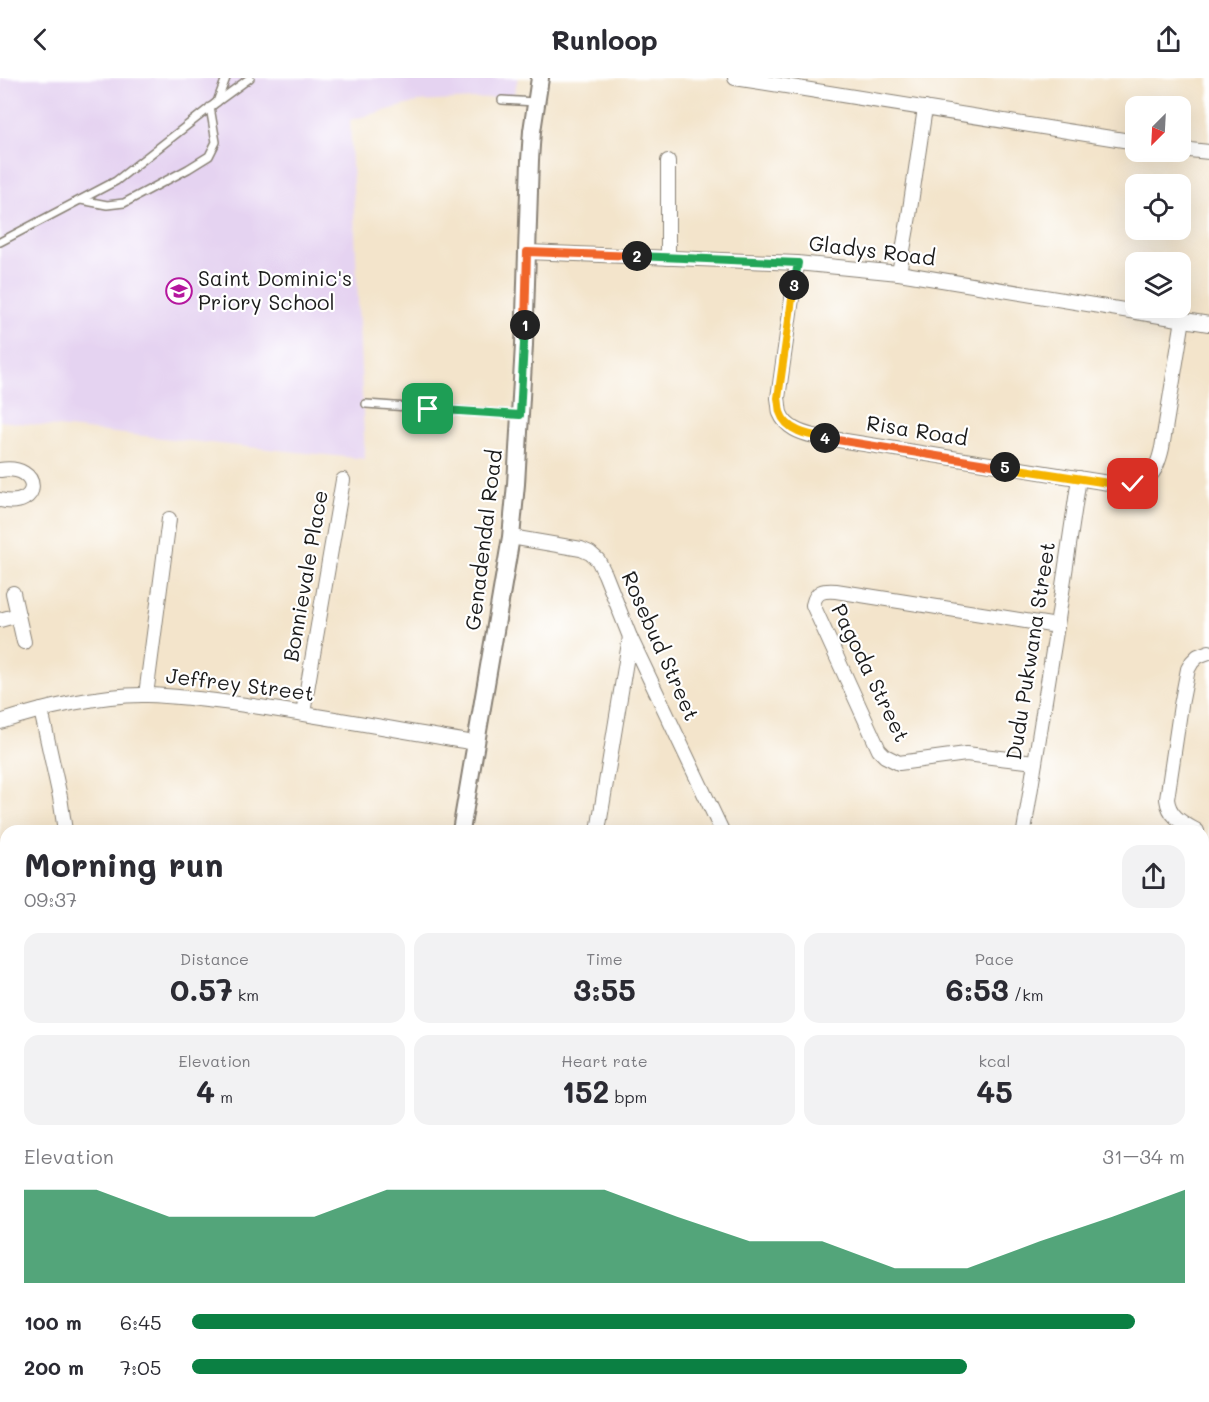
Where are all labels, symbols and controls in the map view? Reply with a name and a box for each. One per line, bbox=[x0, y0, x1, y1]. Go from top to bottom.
text: Runloop bbox=[551, 22, 658, 57]
icon: back bbox=[24, 23, 57, 56]
icon: share bbox=[1152, 23, 1185, 56]
north arrow bbox=[1125, 96, 1191, 162]
map controls bbox=[1125, 96, 1191, 318]
button: locate bbox=[1125, 174, 1191, 240]
street label: Gladys Road bbox=[807, 228, 937, 271]
pin: 2 bbox=[622, 241, 652, 271]
text: 2 bbox=[633, 245, 641, 266]
button: layers bbox=[1125, 252, 1191, 318]
place label: Saint Dominic's Priory School bbox=[198, 264, 352, 315]
pin: 3 bbox=[779, 270, 809, 300]
text: 3 bbox=[789, 274, 799, 295]
school or university icon: Saint Dominic's Priory School bbox=[164, 276, 194, 306]
pin: 1 bbox=[510, 310, 540, 340]
text: 1 bbox=[521, 314, 529, 335]
pin bbox=[402, 383, 453, 434]
icon: arrive bbox=[411, 392, 444, 425]
street label: Risa Road bbox=[865, 408, 970, 451]
pin: 4 bbox=[810, 423, 840, 453]
text: 4 bbox=[820, 427, 830, 448]
street label: Genadendal Road bbox=[458, 448, 507, 632]
pin: 5 bbox=[990, 452, 1020, 482]
text: 5 bbox=[1000, 456, 1010, 477]
pin bbox=[1107, 458, 1158, 509]
icon: check bbox=[1116, 467, 1149, 500]
street label: Bonnievale Place bbox=[276, 488, 333, 664]
street label: Dudu Pukwana Street bbox=[999, 540, 1060, 762]
street label: Rosebud Street bbox=[616, 566, 706, 724]
street label: Pagoda Street bbox=[826, 599, 916, 746]
street label: Jeffrey Street bbox=[165, 661, 316, 706]
text: Morning run bbox=[24, 842, 224, 885]
button: share bbox=[1122, 845, 1185, 908]
text: 09:37 bbox=[24, 886, 77, 912]
text: Distance bbox=[180, 948, 249, 969]
text: Time bbox=[586, 948, 623, 969]
text: Pace bbox=[975, 948, 1014, 969]
text: 0.57 bbox=[170, 969, 233, 1009]
text: 3:55 bbox=[573, 969, 636, 1009]
text: 6:53 bbox=[946, 969, 1009, 1009]
text: km bbox=[233, 984, 259, 1005]
text: /km bbox=[1009, 984, 1043, 1005]
text: Elevation bbox=[179, 1050, 250, 1071]
text: Heart rate bbox=[561, 1050, 648, 1071]
text: kcal bbox=[979, 1050, 1010, 1071]
text: 4 bbox=[196, 1071, 215, 1111]
text: 152 bbox=[562, 1071, 609, 1111]
text: 45 bbox=[976, 1071, 1013, 1111]
text: m bbox=[215, 1086, 233, 1107]
text: bpm bbox=[609, 1086, 647, 1107]
text: Elevation bbox=[24, 1143, 114, 1169]
text: 31–34 m bbox=[1102, 1143, 1185, 1169]
text: 100 m bbox=[24, 1309, 82, 1335]
text: 6:45 bbox=[120, 1309, 162, 1335]
text: 200 m bbox=[24, 1354, 84, 1380]
text: 7:05 bbox=[120, 1354, 161, 1380]

